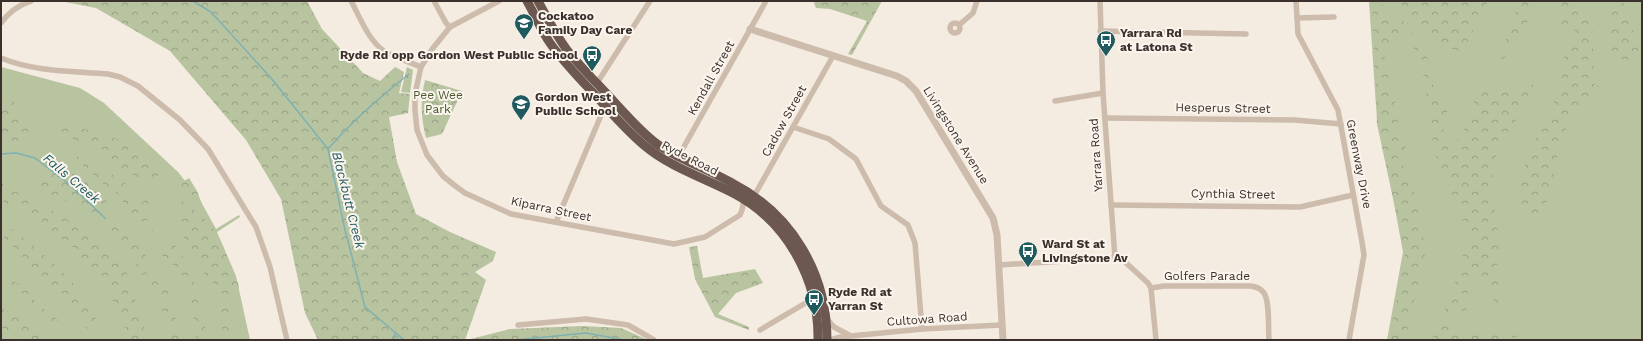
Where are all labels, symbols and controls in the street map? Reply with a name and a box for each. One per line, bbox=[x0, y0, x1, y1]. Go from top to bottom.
place label: Cockatoo Family Day Care bbox=[538, 9, 632, 37]
school or university icon: Cockatoo Family Day Care bbox=[513, 12, 535, 40]
place label: Yarrara Rd at Latona St bbox=[1120, 26, 1193, 54]
bus stop icon: Yarrara Rd at Latona St bbox=[1095, 29, 1117, 57]
street label: Kendall Street bbox=[685, 38, 737, 118]
bus stop icon: Ryde Rd opp Gordon West Public School bbox=[581, 44, 603, 72]
place label: Ryde Rd opp Gordon West Public School bbox=[340, 48, 578, 62]
street label: Cadow Street bbox=[759, 83, 809, 159]
street label: Livingstone Avenue bbox=[920, 84, 992, 187]
park label: Pee Wee Park bbox=[413, 88, 463, 116]
place label: Gordon West Public School bbox=[535, 90, 616, 118]
school or university icon: Gordon West Public School bbox=[510, 93, 532, 121]
street label: Hesperus Street bbox=[1175, 100, 1271, 116]
street label: Yarrara Road bbox=[1086, 118, 1106, 192]
street label: Greenway Drive bbox=[1343, 118, 1375, 210]
street label: Ryde Road bbox=[659, 138, 721, 178]
water label: Falls Creek bbox=[40, 150, 104, 207]
water label: Blackbutt Creek bbox=[329, 150, 368, 251]
street label: Cynthia Street bbox=[1191, 186, 1275, 202]
street label: Kiparra Street bbox=[510, 194, 592, 224]
place label: Ward St at Livingstone Av bbox=[1042, 237, 1128, 265]
bus stop icon: Ward St at Livingstone Av bbox=[1017, 240, 1039, 268]
street label: Golfers Parade bbox=[1164, 269, 1250, 283]
place label: Ryde Rd at Yarran St bbox=[828, 285, 893, 313]
bus stop icon: Ryde Rd at Yarran St bbox=[803, 288, 825, 316]
street label: Cultowa Road bbox=[886, 309, 968, 329]

